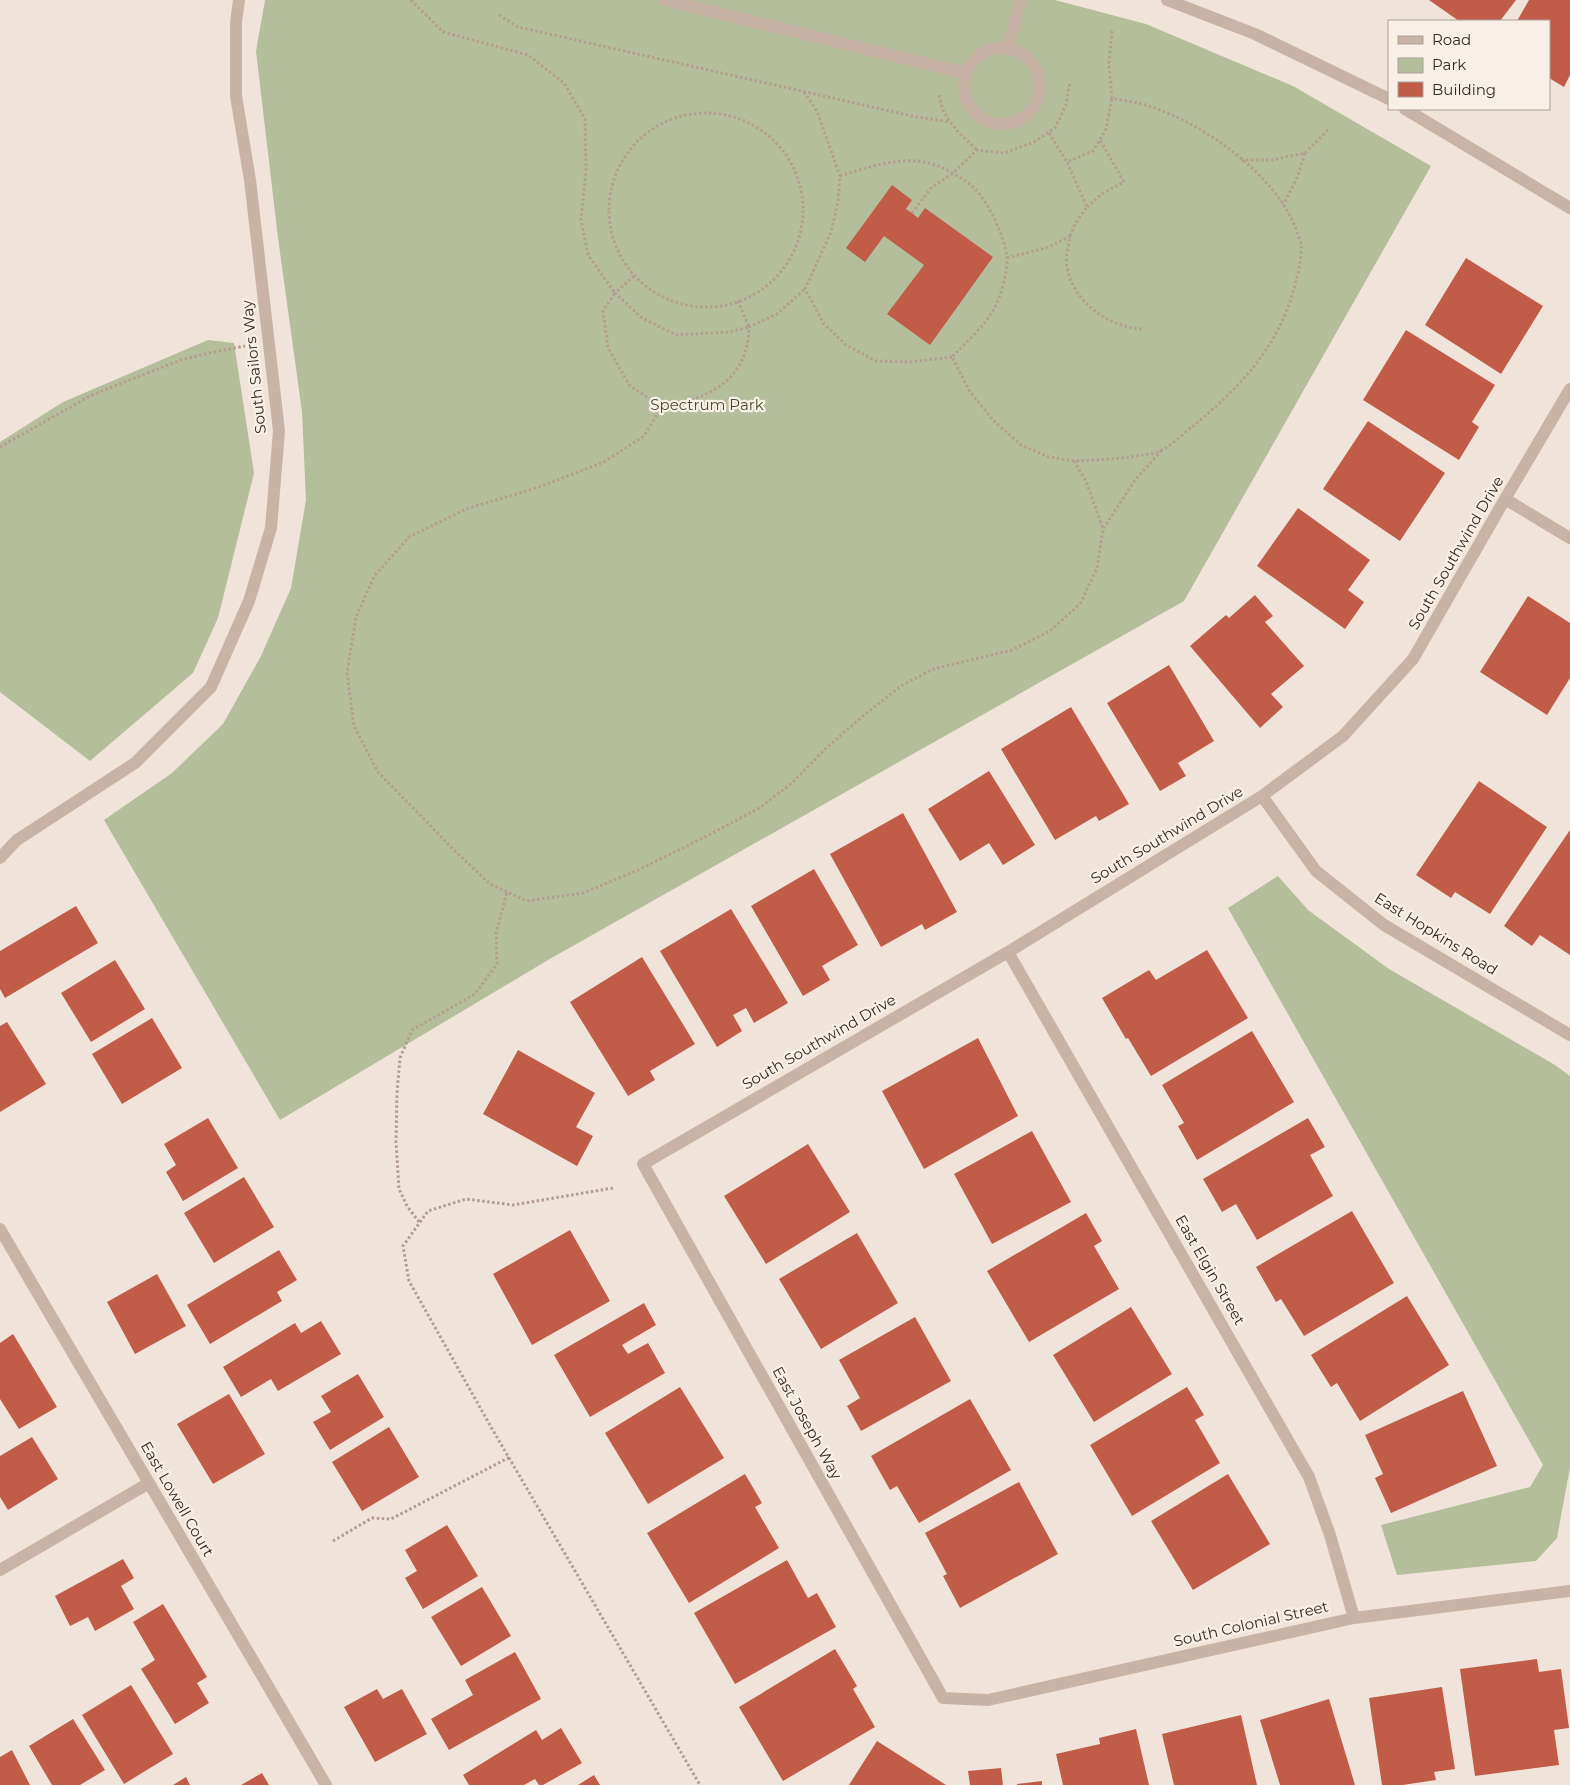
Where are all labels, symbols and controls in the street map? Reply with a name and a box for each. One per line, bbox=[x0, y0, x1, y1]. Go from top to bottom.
legend bbox=[1388, 20, 1550, 110]
text: Road bbox=[1432, 30, 1471, 49]
text: Park bbox=[1432, 55, 1466, 74]
text: Building bbox=[1432, 80, 1496, 99]
street label: South Sailors Way bbox=[237, 298, 270, 435]
park label: Spectrum Park bbox=[650, 395, 764, 414]
street label: South Southwind Drive bbox=[1404, 472, 1507, 633]
street label: South Southwind Drive bbox=[1087, 782, 1246, 888]
street label: East Hopkins Road bbox=[1371, 888, 1501, 979]
street label: South Southwind Drive bbox=[738, 990, 899, 1093]
street label: East Elgin Street bbox=[1171, 1211, 1250, 1328]
street label: East Joseph Way bbox=[769, 1363, 847, 1483]
street label: East Lowell Court bbox=[137, 1438, 218, 1560]
street label: South Colonial Street bbox=[1172, 1596, 1330, 1651]

